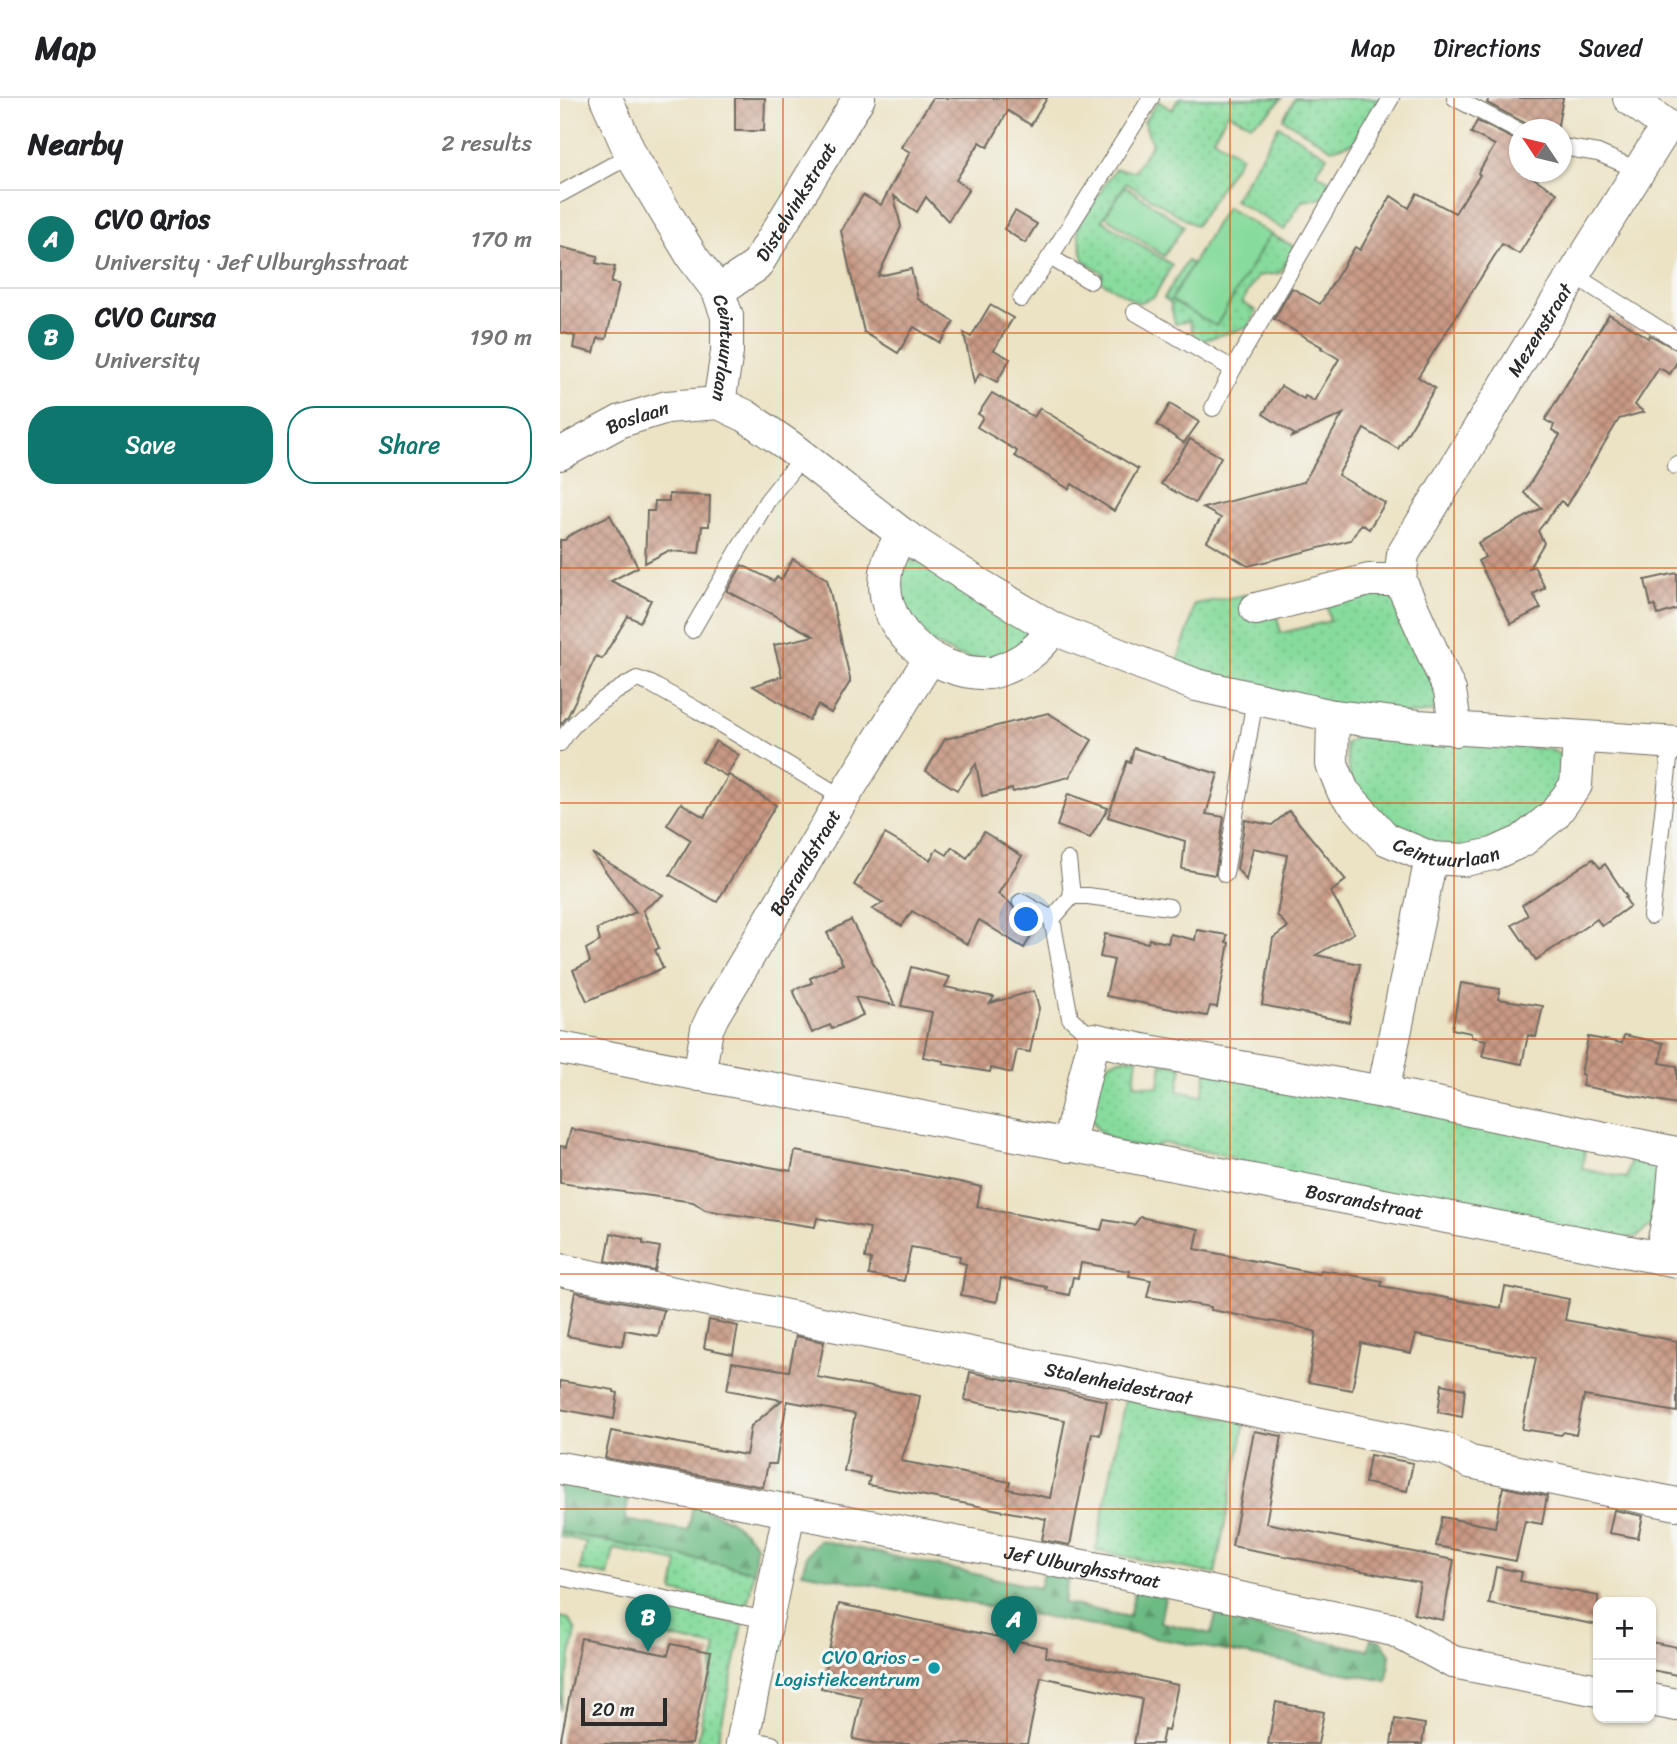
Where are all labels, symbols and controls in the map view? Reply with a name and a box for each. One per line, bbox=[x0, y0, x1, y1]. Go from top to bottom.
text: Map bbox=[35, 19, 96, 77]
text: Map bbox=[1351, 27, 1395, 69]
text: Directions bbox=[1433, 27, 1541, 69]
text: Saved bbox=[1579, 27, 1642, 69]
text: Nearby bbox=[28, 117, 123, 171]
north arrow bbox=[1509, 119, 1572, 182]
text: 2 results bbox=[441, 123, 532, 164]
street label: Distelvinkstraat bbox=[746, 135, 845, 268]
text: CVO Qrios bbox=[95, 196, 210, 242]
text: A bbox=[43, 219, 59, 260]
text: 170 m bbox=[471, 219, 532, 260]
text: University · Jef Ulburghsstraat bbox=[95, 242, 409, 283]
street label: Mezenstraat bbox=[1498, 275, 1582, 383]
street label: Ceintuurlaan bbox=[703, 289, 744, 404]
text: CVO Cursa bbox=[95, 294, 215, 340]
text: B bbox=[44, 317, 58, 358]
text: 190 m bbox=[470, 317, 532, 358]
text: University bbox=[95, 340, 200, 381]
street label: Boslaan bbox=[599, 391, 673, 443]
button: Save bbox=[28, 406, 273, 484]
button: Share bbox=[287, 406, 532, 484]
street label: Bosrandstraat bbox=[760, 802, 850, 922]
street label: Ceintuurlaan bbox=[1388, 827, 1505, 877]
your location bbox=[1009, 902, 1043, 936]
street label: Bosrandstraat bbox=[1303, 1174, 1426, 1229]
street label: Stalenheidestraat bbox=[1042, 1352, 1197, 1414]
street label: Jef Ulburghsstraat bbox=[1001, 1535, 1164, 1598]
pin: B bbox=[625, 1594, 671, 1652]
pin: A bbox=[991, 1596, 1037, 1654]
map controls bbox=[1593, 1597, 1656, 1723]
button: + bbox=[1593, 1597, 1656, 1660]
place label: CVO Qrios - Logistiekcentrum bbox=[775, 1641, 920, 1696]
marker: CVO Qrios - Logistiekcentrum bbox=[926, 1660, 942, 1676]
button: − bbox=[1593, 1660, 1656, 1723]
text: 20 m bbox=[592, 1693, 635, 1726]
scale bar bbox=[581, 1695, 667, 1727]

